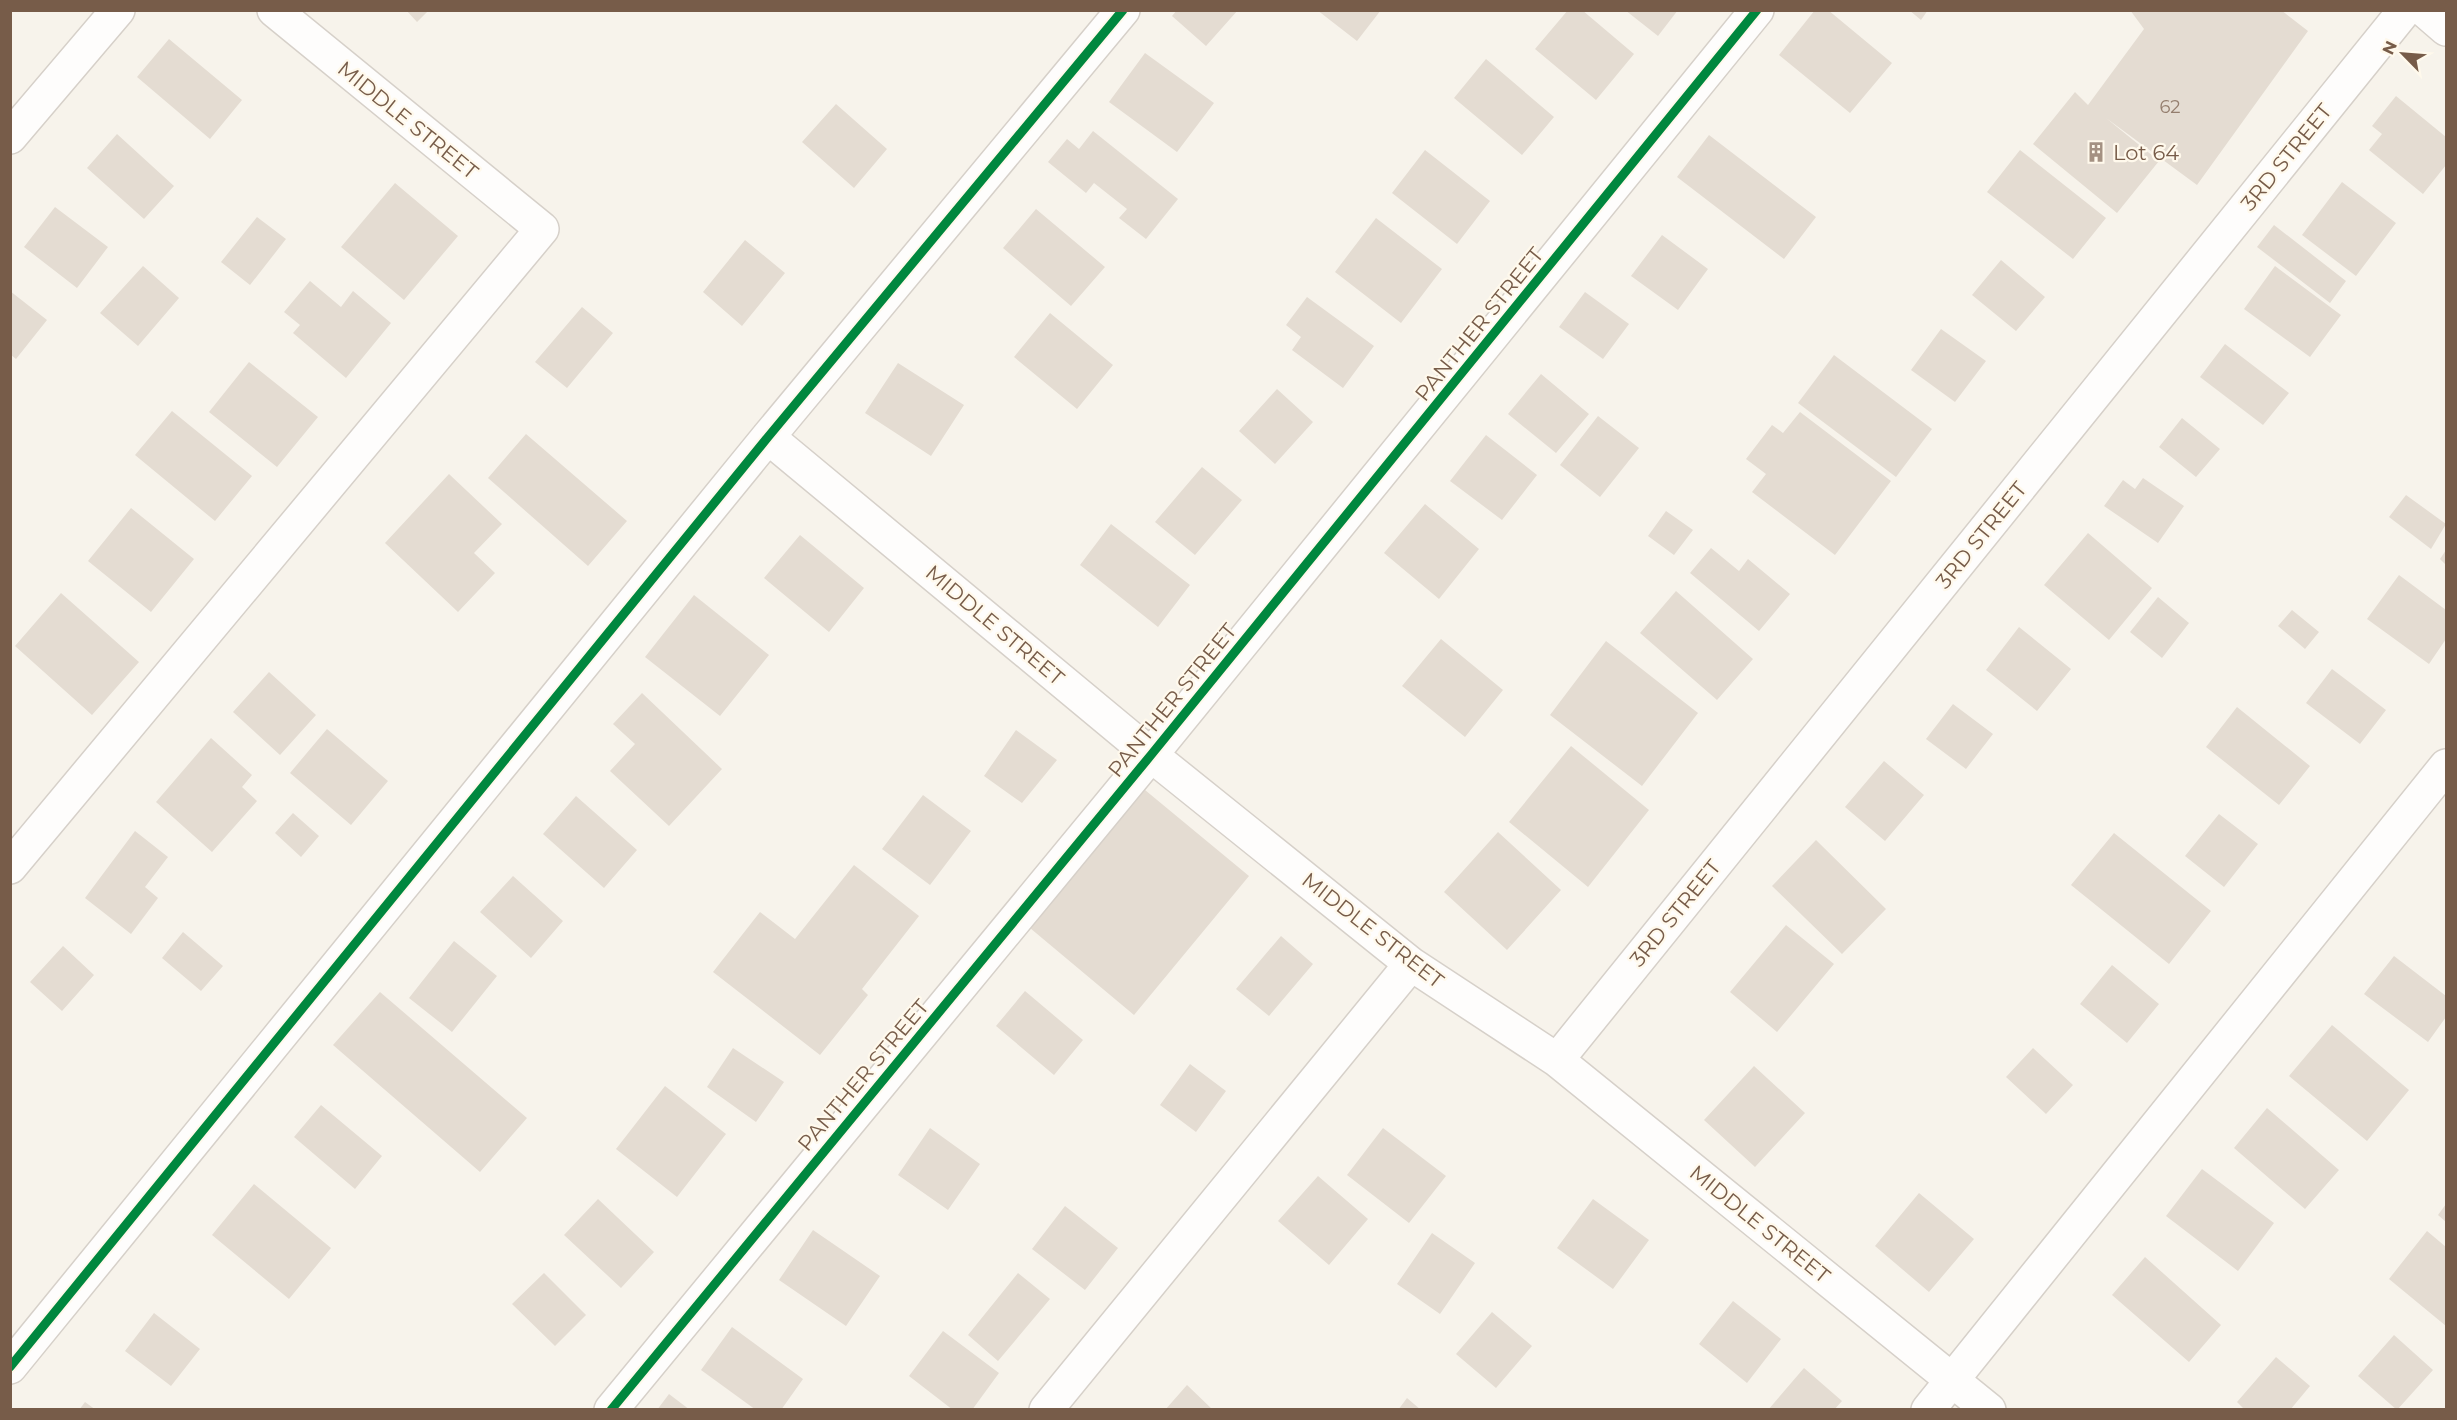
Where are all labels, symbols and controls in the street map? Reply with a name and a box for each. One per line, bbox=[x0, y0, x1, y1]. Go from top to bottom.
north arrow bbox=[2373, 24, 2433, 84]
text: N bbox=[2379, 38, 2401, 58]
street label: MIDDLE STREET bbox=[333, 56, 483, 184]
house number: 62 bbox=[2159, 96, 2181, 118]
street label: 3RD STREET bbox=[2235, 99, 2337, 215]
building icon: Lot 64 bbox=[2084, 140, 2108, 164]
place label: Lot 64 bbox=[2113, 140, 2179, 165]
street label: PANTHER STREET bbox=[1409, 242, 1549, 406]
street label: 3RD STREET bbox=[1930, 477, 2032, 593]
street label: MIDDLE STREET bbox=[921, 560, 1069, 690]
street label: PANTHER STREET bbox=[1102, 618, 1242, 782]
street label: 3RD STREET bbox=[1624, 855, 1726, 971]
street label: MIDDLE STREET bbox=[1297, 867, 1449, 993]
street label: PANTHER STREET bbox=[792, 994, 934, 1156]
street label: MIDDLE STREET bbox=[1685, 1160, 1835, 1288]

